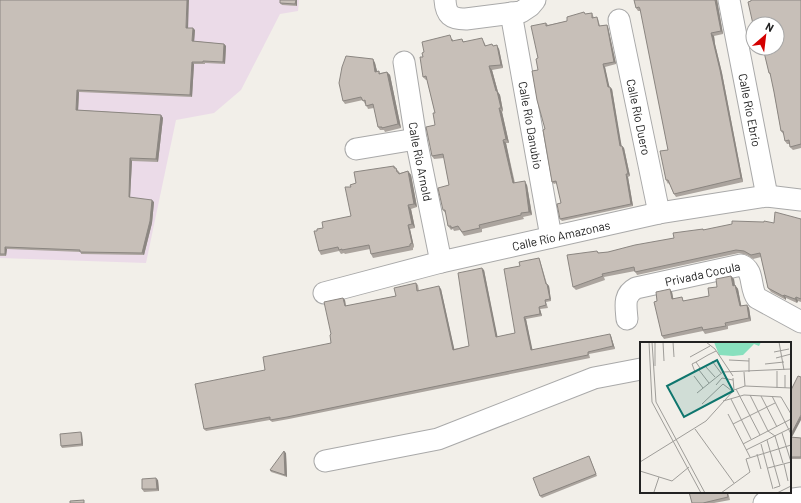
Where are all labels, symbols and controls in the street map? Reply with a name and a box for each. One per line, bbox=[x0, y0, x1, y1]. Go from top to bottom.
north arrow bbox=[745, 16, 785, 56]
text: N bbox=[764, 19, 776, 34]
street label: Calle Río Ebrio bbox=[736, 72, 764, 148]
street label: Calle Río Duero bbox=[624, 78, 654, 156]
street label: Calle Río Danubio bbox=[516, 80, 546, 170]
street label: Calle Río Arnold bbox=[406, 121, 435, 202]
street label: Calle Río Amazonas bbox=[511, 217, 612, 253]
street label: Privada Cocula bbox=[664, 258, 742, 288]
inset map bbox=[640, 342, 791, 493]

